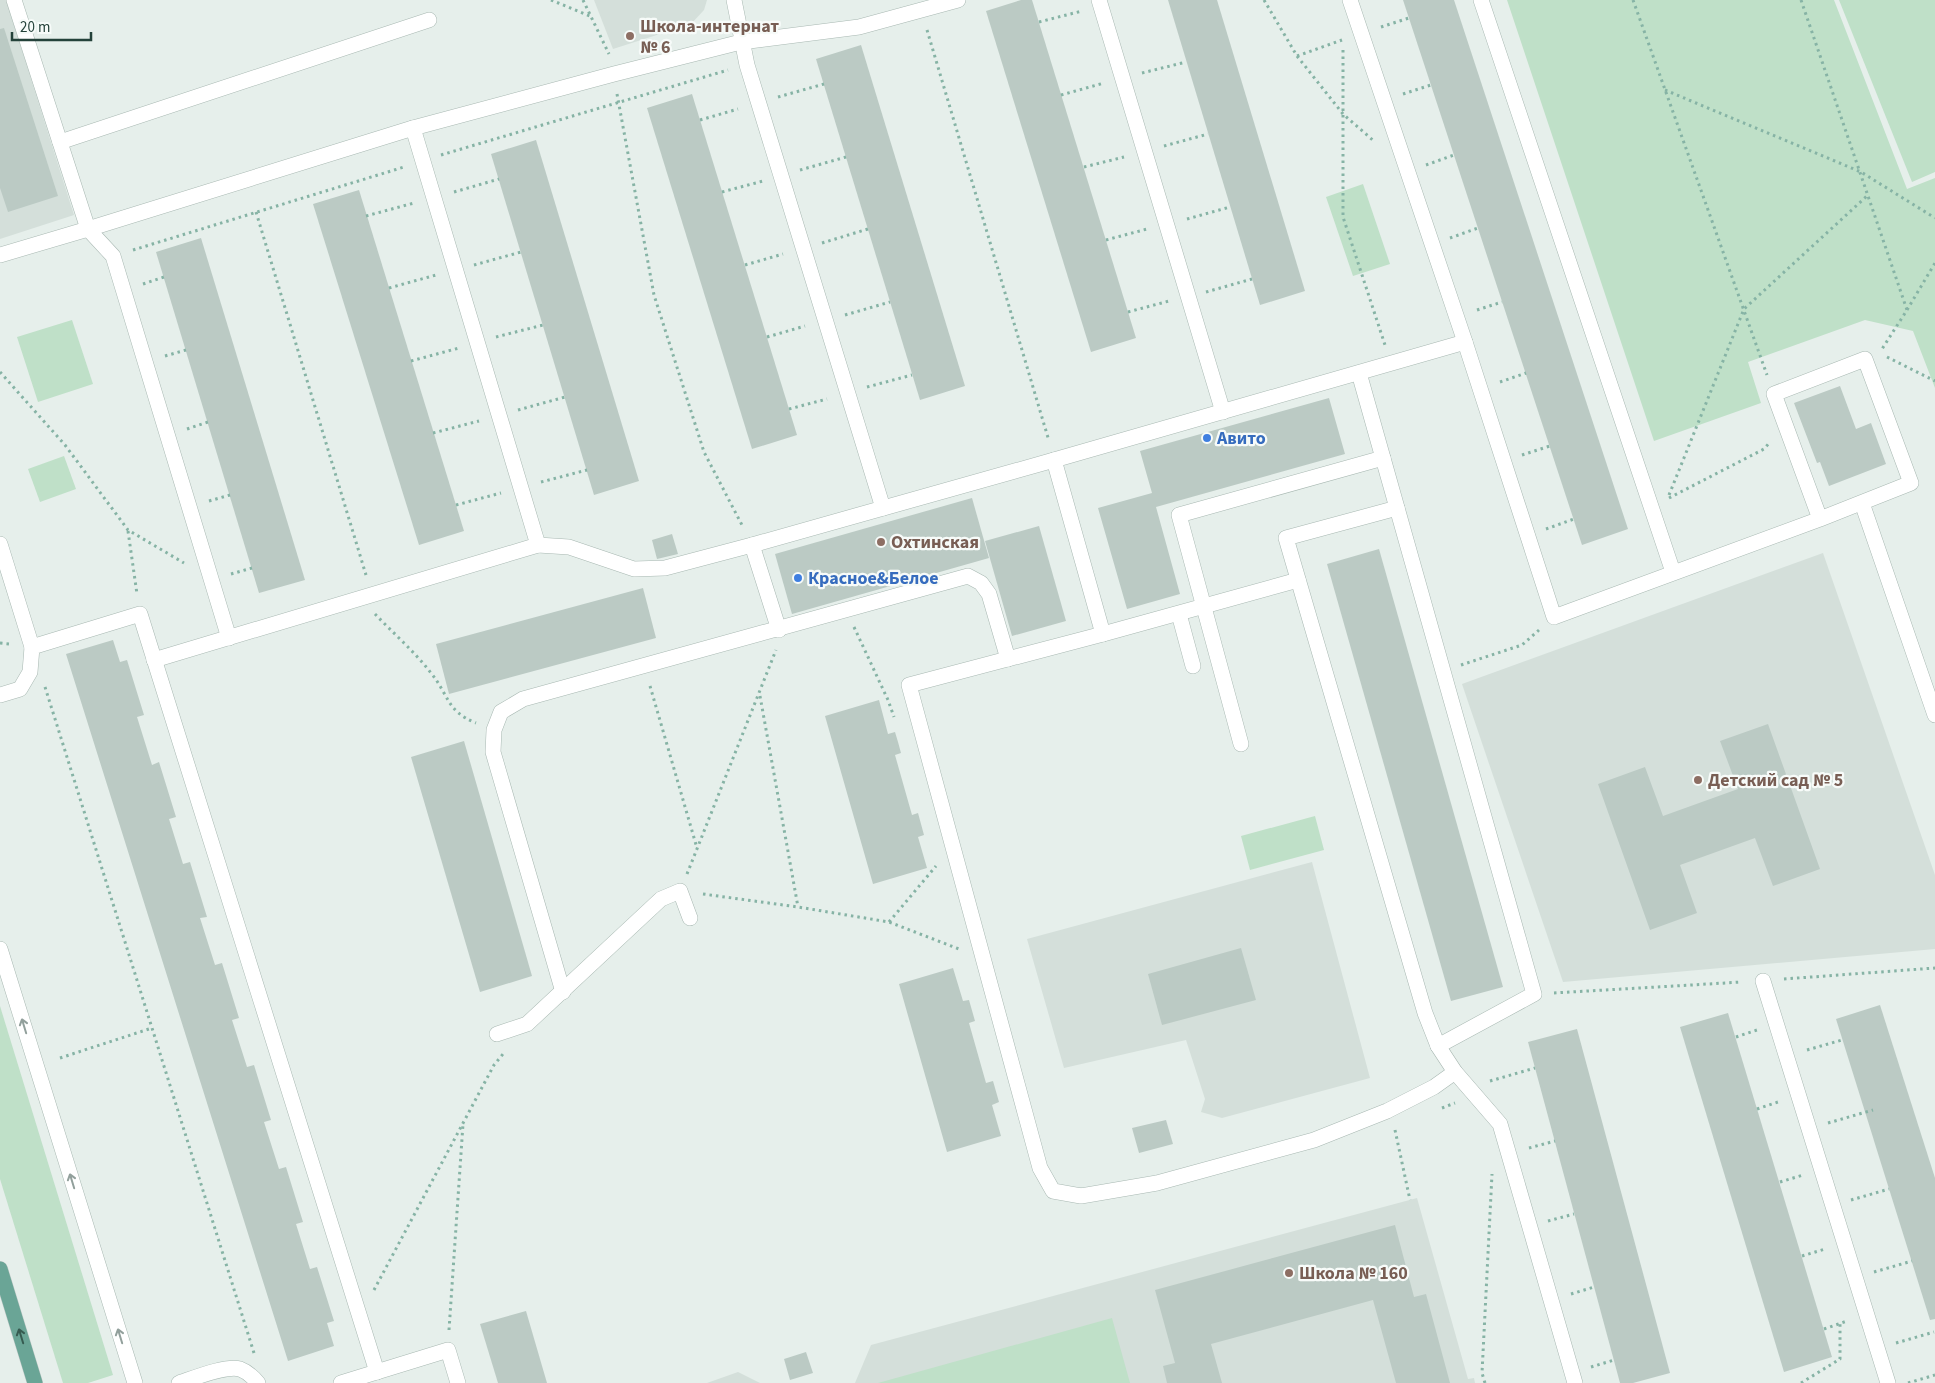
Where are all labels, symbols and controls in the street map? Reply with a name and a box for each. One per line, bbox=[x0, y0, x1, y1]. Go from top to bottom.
scale bar bbox=[12, 10, 91, 42]
place label: Школа-интернат № 6 bbox=[640, 14, 779, 60]
text: 20 m bbox=[20, 17, 50, 38]
marker: Школа-интернат № 6 bbox=[624, 30, 636, 42]
place label: Авито bbox=[1216, 426, 1266, 451]
marker: Авито bbox=[1201, 432, 1213, 444]
place label: Охтинская bbox=[891, 530, 979, 555]
marker: Охтинская bbox=[875, 536, 887, 548]
place label: Красное&Белое bbox=[808, 566, 939, 591]
marker: Красное&Белое bbox=[792, 572, 804, 584]
place label: Детский сад № 5 bbox=[1708, 768, 1843, 793]
marker: Детский сад № 5 bbox=[1692, 774, 1704, 786]
one-way arrow bbox=[19, 1019, 28, 1034]
one-way arrow bbox=[67, 1174, 77, 1190]
place label: Школа № 160 bbox=[1299, 1261, 1408, 1286]
marker: Школа № 160 bbox=[1283, 1267, 1295, 1279]
one-way arrow bbox=[15, 1329, 25, 1345]
one-way arrow bbox=[115, 1329, 125, 1345]

